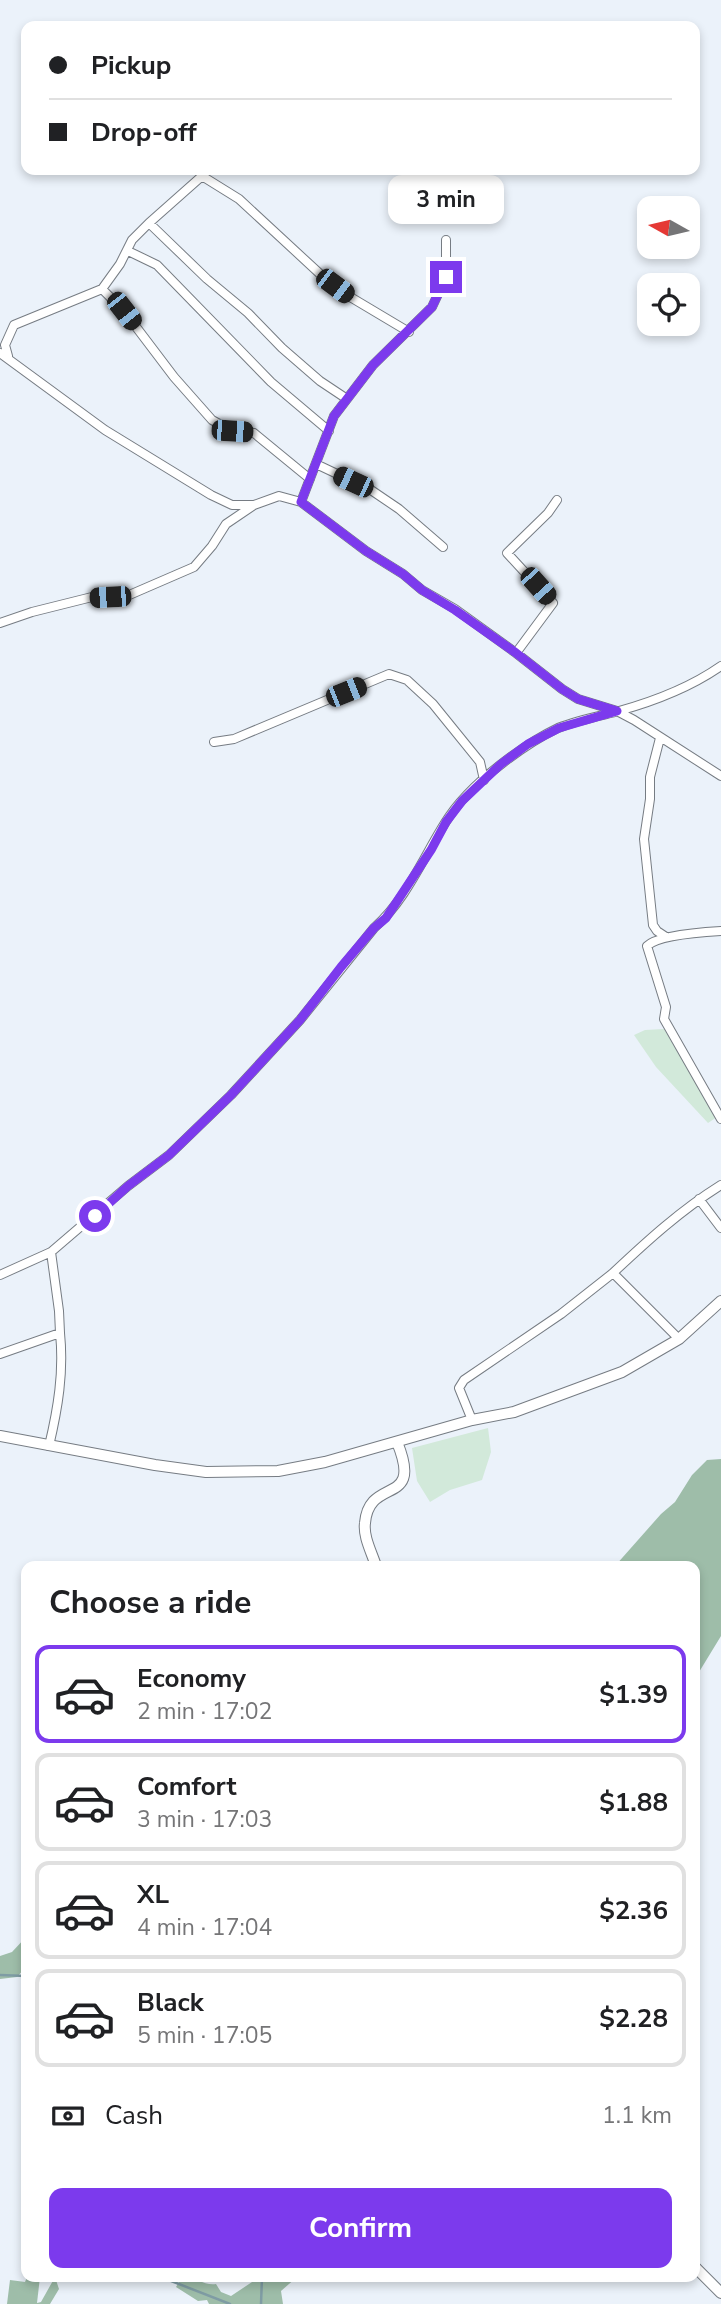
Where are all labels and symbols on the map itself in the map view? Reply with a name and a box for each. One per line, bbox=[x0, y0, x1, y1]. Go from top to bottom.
callout: 3 min bbox=[388, 176, 504, 224]
north arrow bbox=[637, 196, 700, 259]
route end bbox=[430, 261, 462, 293]
car bbox=[312, 265, 359, 307]
car bbox=[103, 288, 146, 334]
car bbox=[211, 419, 254, 443]
car bbox=[330, 464, 377, 500]
car bbox=[517, 563, 560, 609]
car bbox=[89, 585, 132, 609]
car bbox=[323, 674, 370, 710]
route start bbox=[79, 1200, 111, 1232]

